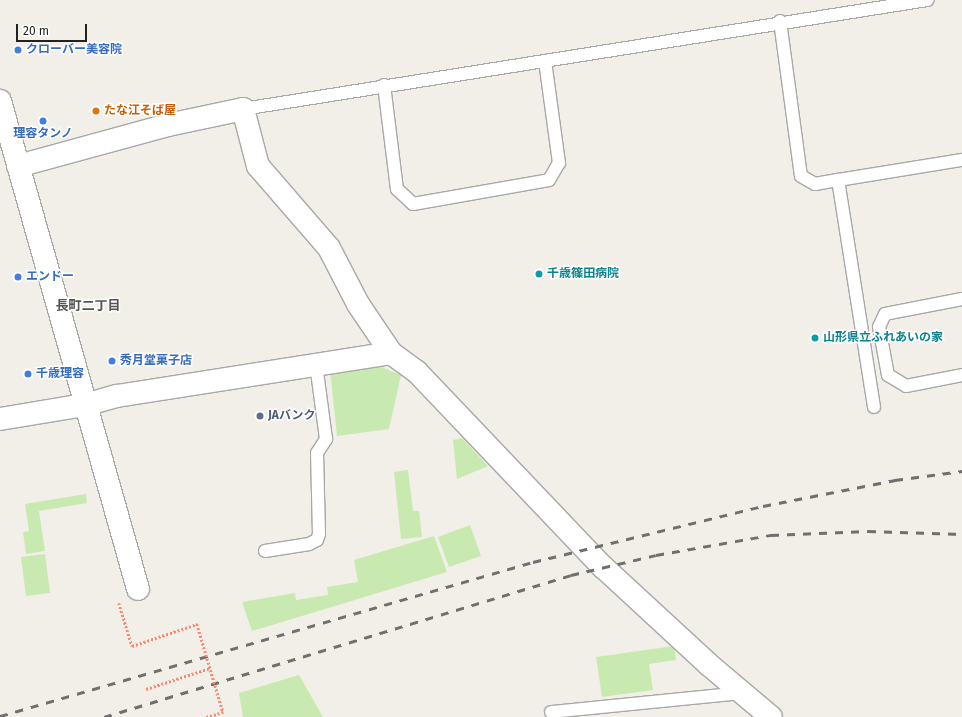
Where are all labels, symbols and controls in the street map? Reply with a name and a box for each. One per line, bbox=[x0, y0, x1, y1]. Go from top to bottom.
scale bar bbox=[18, 16, 89, 42]
text: 20 m bbox=[23, 24, 49, 38]
place label: クローバー美容院 bbox=[26, 43, 122, 57]
marker: クローバー美容院 bbox=[13, 45, 23, 55]
place label: たな江そば屋 bbox=[104, 104, 176, 118]
marker: たな江そば屋 bbox=[91, 106, 101, 116]
marker: 理容タンノ bbox=[38, 116, 48, 126]
place label: 理容タンノ bbox=[13, 127, 73, 141]
place label: 千歳篠田病院 bbox=[547, 267, 619, 281]
marker: 千歳篠田病院 bbox=[534, 269, 544, 279]
place label: エンドー bbox=[26, 270, 74, 284]
marker: エンドー bbox=[13, 272, 23, 282]
district label: 長町二丁目 bbox=[56, 298, 120, 314]
place label: 山形県立ふれあいの家 bbox=[823, 331, 943, 345]
marker: 山形県立ふれあいの家 bbox=[810, 333, 820, 343]
place label: 秀月堂菓子店 bbox=[120, 354, 192, 368]
marker: 秀月堂菓子店 bbox=[107, 356, 117, 366]
place label: 千歳理容 bbox=[36, 367, 84, 381]
marker: 千歳理容 bbox=[23, 369, 33, 379]
place label: JAバンク bbox=[268, 409, 315, 423]
marker: JAバンク bbox=[255, 411, 265, 421]

